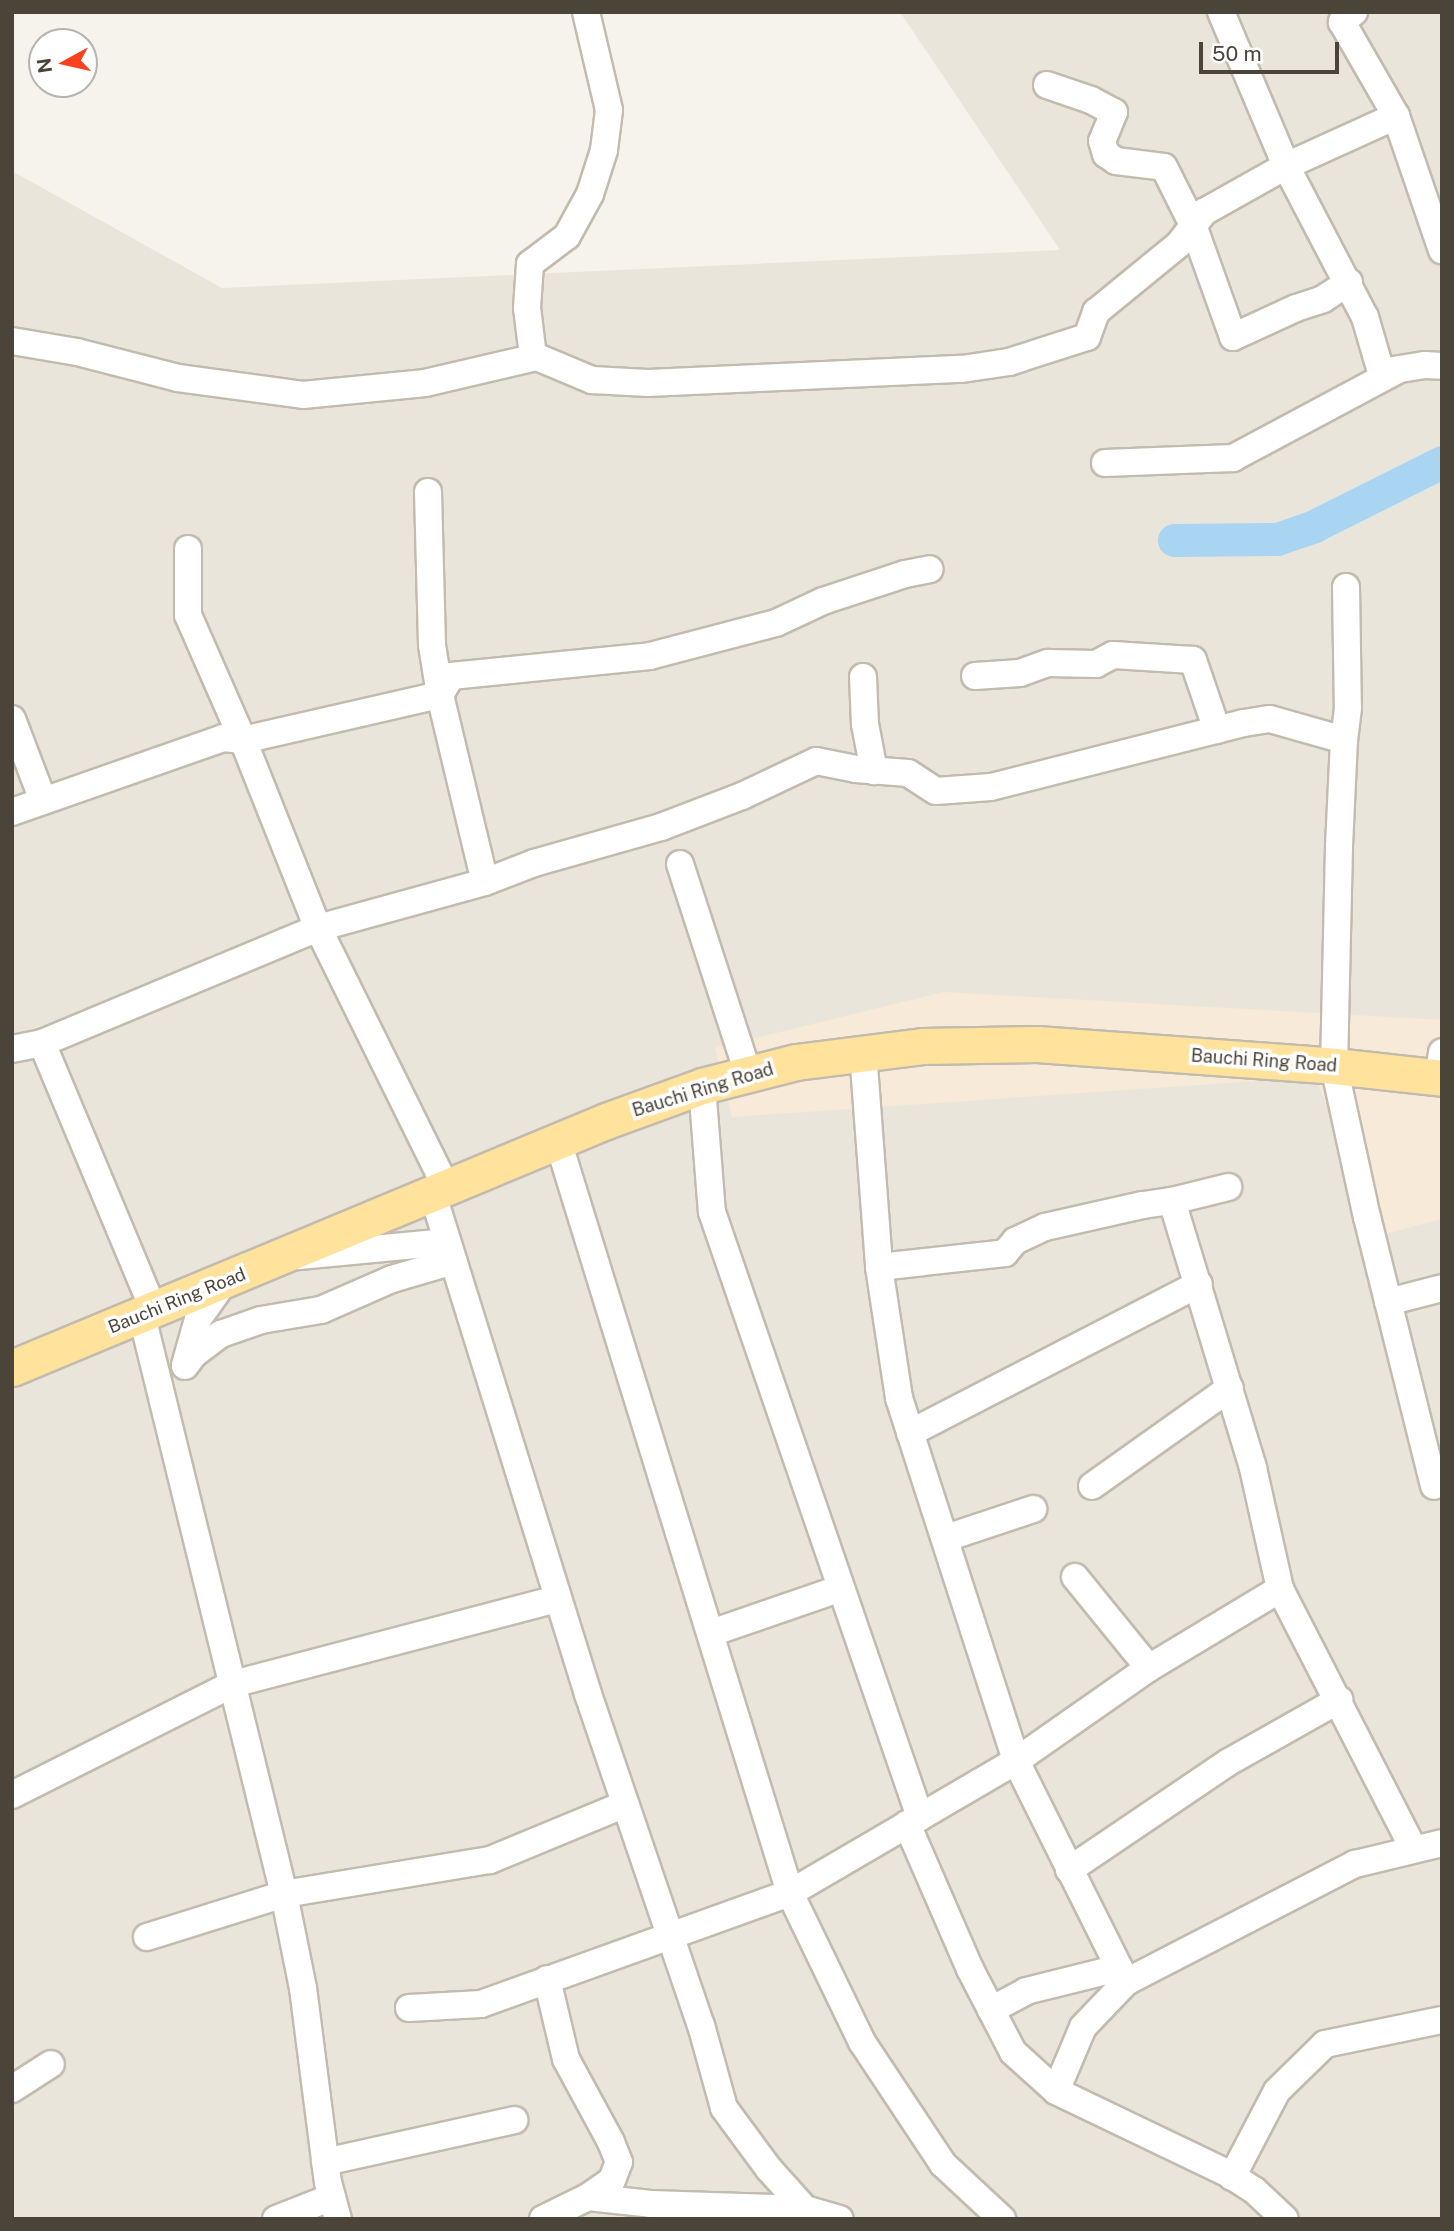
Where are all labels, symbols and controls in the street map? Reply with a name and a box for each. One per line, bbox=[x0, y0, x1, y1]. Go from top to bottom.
north arrow bbox=[28, 28, 98, 98]
scale bar bbox=[1202, 28, 1342, 72]
text: 50 m bbox=[1212, 41, 1262, 66]
text: N bbox=[32, 57, 56, 75]
street label: Bauchi Ring Road bbox=[1190, 1045, 1338, 1077]
street label: Bauchi Ring Road bbox=[630, 1058, 776, 1122]
street label: Bauchi Ring Road bbox=[105, 1264, 249, 1338]

